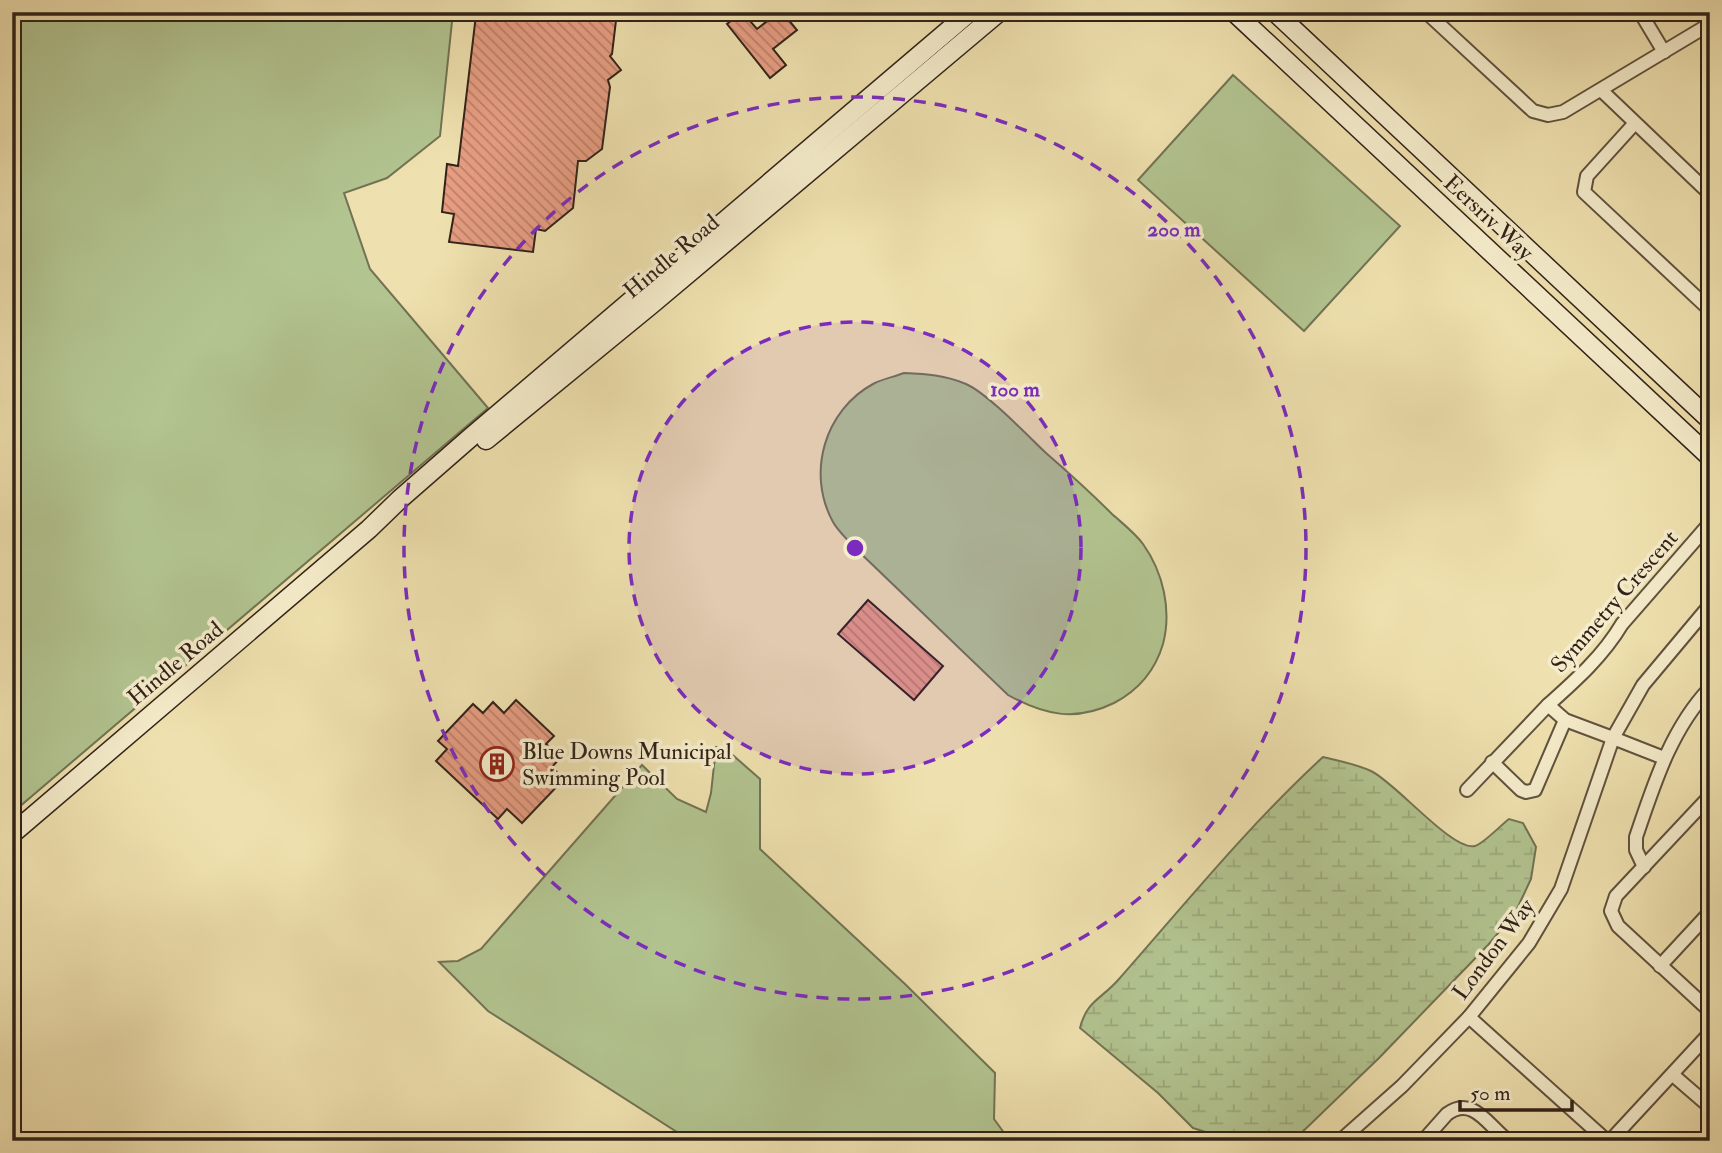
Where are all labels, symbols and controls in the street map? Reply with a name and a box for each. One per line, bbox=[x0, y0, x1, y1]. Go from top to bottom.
street label: Eersriv Way bbox=[1438, 168, 1540, 267]
street label: Hindle Road bbox=[617, 208, 725, 305]
text: 200 m bbox=[1148, 216, 1201, 243]
text: 100 m bbox=[990, 376, 1041, 403]
street label: Symmetry Crescent bbox=[1545, 524, 1684, 679]
centre of rings bbox=[843, 536, 867, 560]
street label: Hindle Road bbox=[121, 615, 229, 712]
place label: Blue Downs Municipal Swimming Pool bbox=[522, 737, 732, 792]
building icon: Blue Downs Municipal Swimming Pool bbox=[478, 745, 516, 783]
street label: London Way bbox=[1446, 892, 1541, 1006]
scale bar bbox=[1460, 1069, 1572, 1113]
text: 50 m bbox=[1470, 1080, 1511, 1107]

